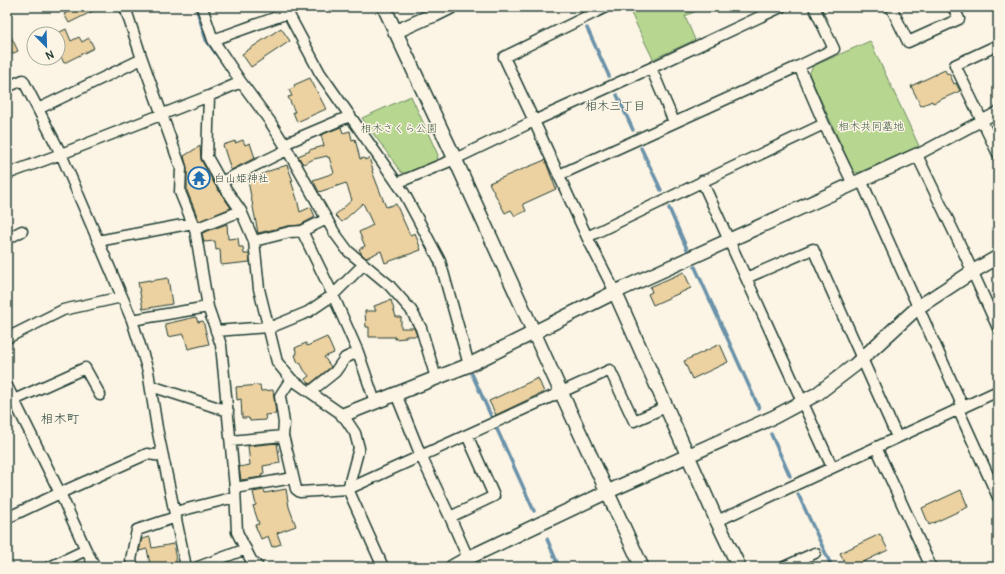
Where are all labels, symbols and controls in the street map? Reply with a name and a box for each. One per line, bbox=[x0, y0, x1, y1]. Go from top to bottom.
north arrow bbox=[26, 26, 66, 66]
text: N bbox=[43, 47, 56, 62]
district label: 相木三丁目 bbox=[585, 99, 645, 114]
park label: 相木共同墓地 bbox=[838, 120, 904, 133]
park label: 相木さくら公園 bbox=[361, 122, 438, 135]
temple icon: 白山姫神社 bbox=[186, 165, 212, 191]
place label: 白山姫神社 bbox=[214, 172, 269, 185]
district label: 相木町 bbox=[40, 411, 80, 427]

